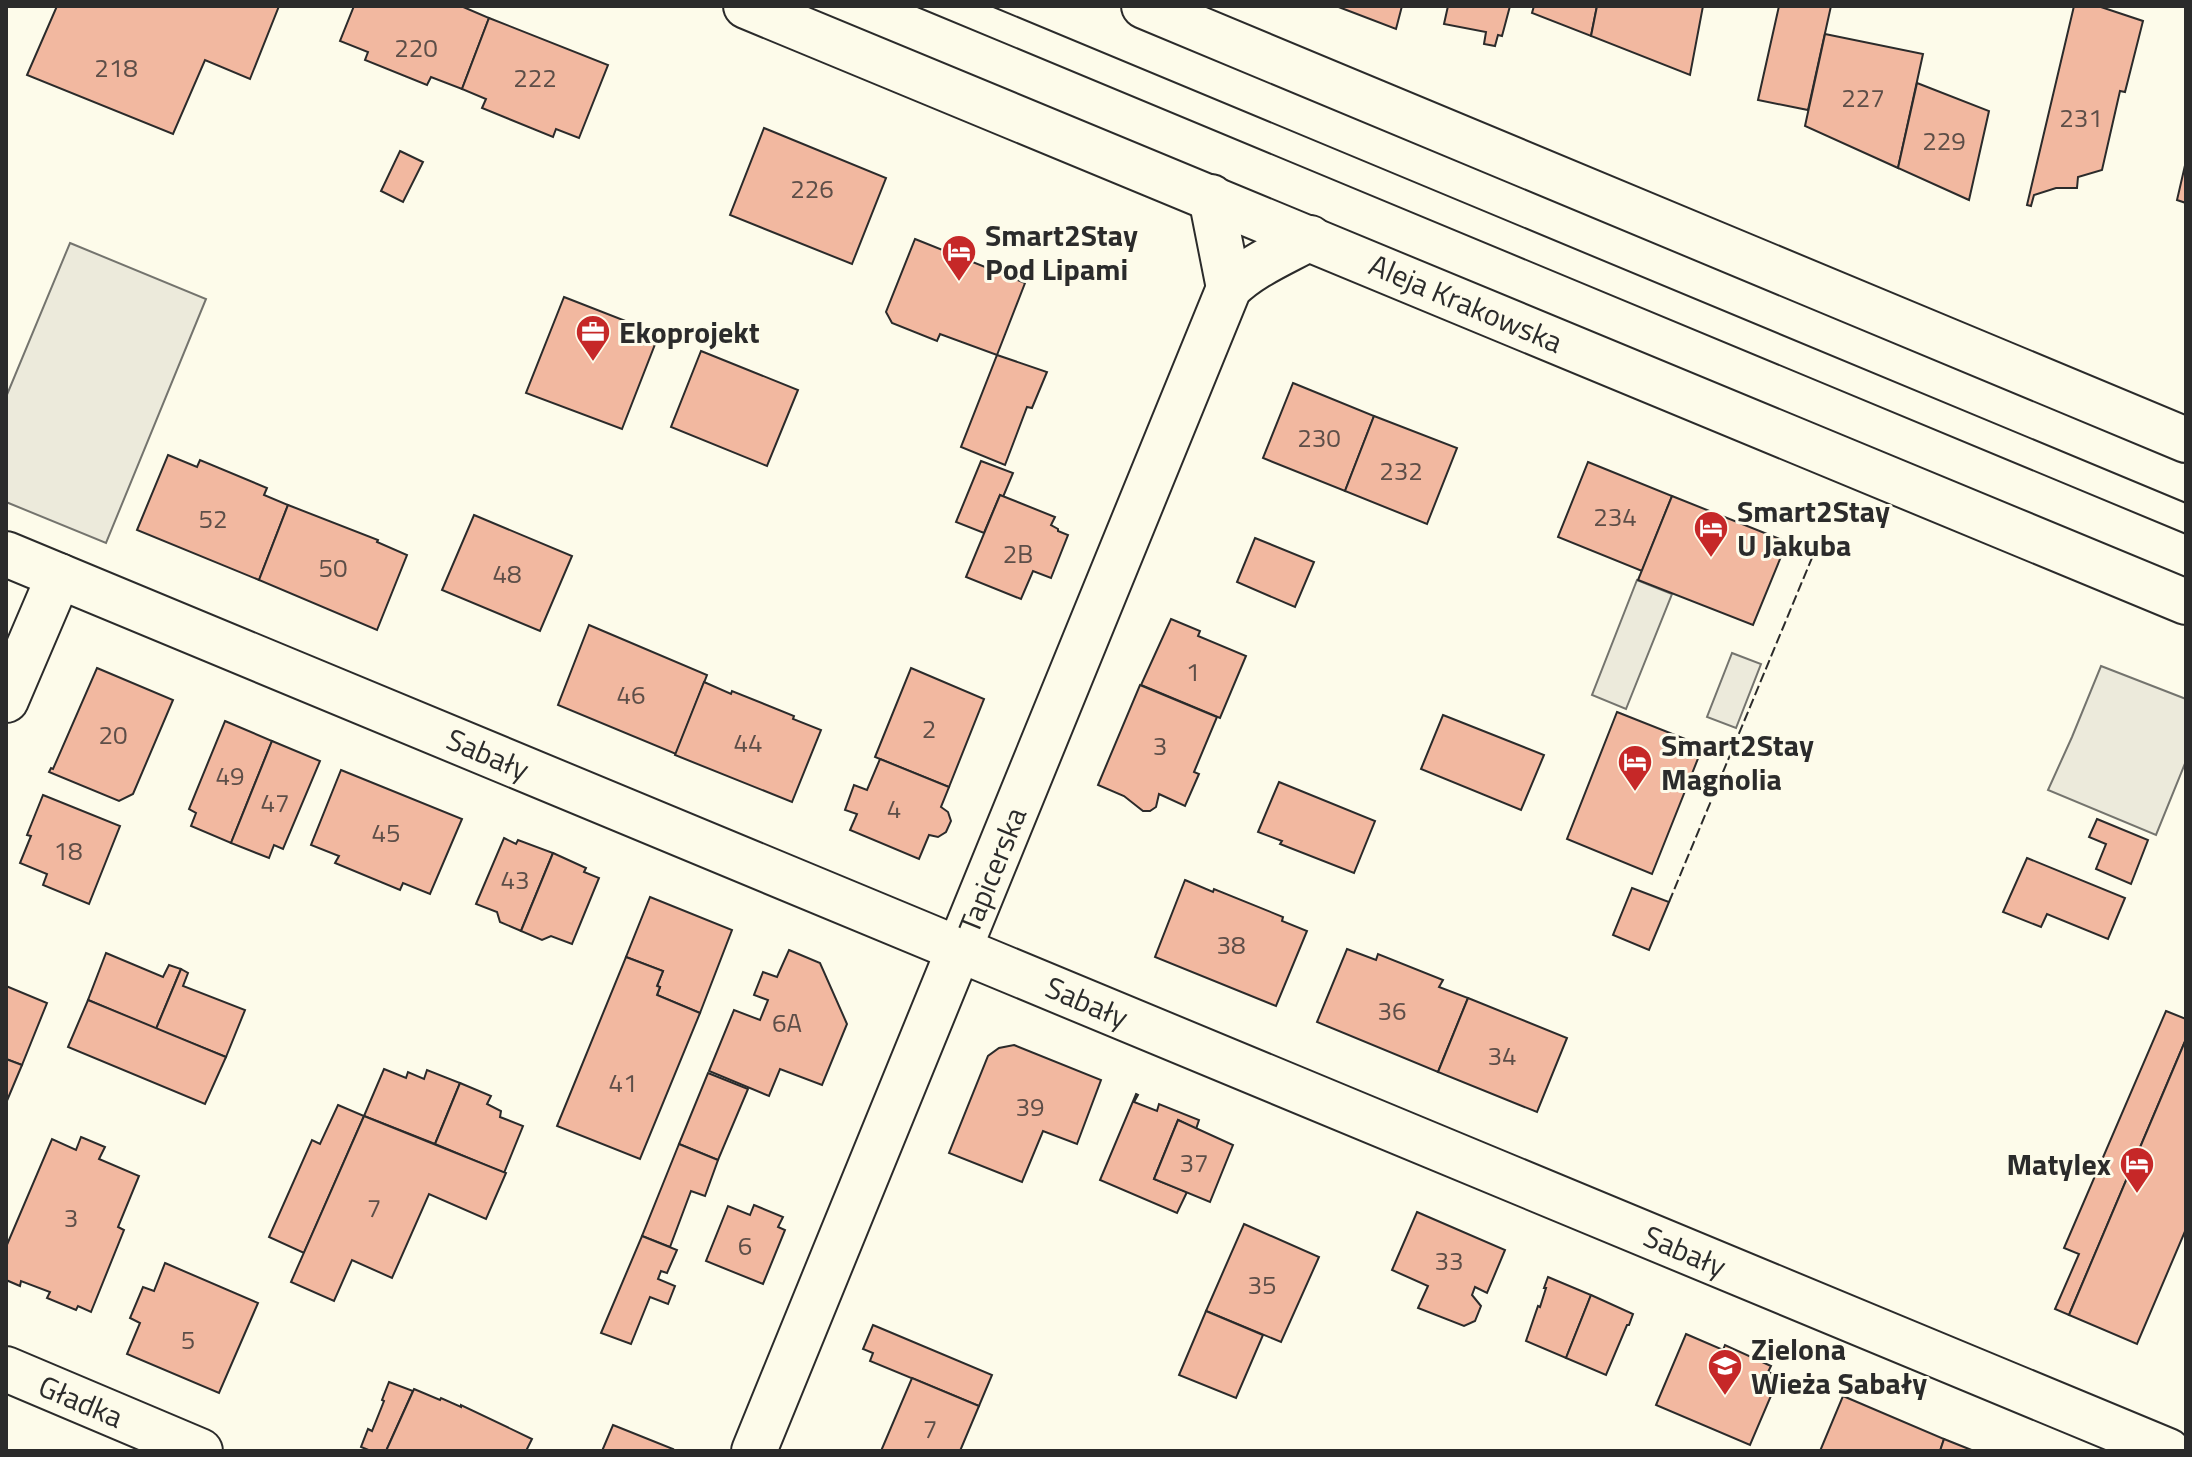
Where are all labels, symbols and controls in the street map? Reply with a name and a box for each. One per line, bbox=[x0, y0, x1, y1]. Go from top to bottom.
house number: 220 bbox=[394, 28, 438, 67]
house number: 218 bbox=[94, 48, 138, 87]
house number: 222 bbox=[513, 58, 557, 97]
house number: 227 bbox=[1841, 78, 1885, 117]
house number: 231 bbox=[2059, 98, 2103, 137]
house number: 229 bbox=[1922, 121, 1966, 160]
house number: 226 bbox=[790, 169, 834, 208]
place label: Smart2Stay Pod Lipami bbox=[985, 212, 1138, 292]
hotel icon: Smart2Stay Pod Lipami bbox=[940, 233, 978, 283]
street label: Aleja Krakowska bbox=[1362, 242, 1570, 364]
place label: Ekoprojekt bbox=[619, 309, 760, 355]
office icon: Ekoprojekt bbox=[574, 313, 612, 363]
house number: 230 bbox=[1297, 418, 1341, 457]
house number: 232 bbox=[1379, 451, 1423, 490]
place label: Smart2Stay U Jakuba bbox=[1737, 488, 1890, 568]
house number: 234 bbox=[1593, 497, 1637, 536]
house number: 52 bbox=[198, 499, 228, 538]
hotel icon: Smart2Stay U Jakuba bbox=[1692, 509, 1730, 559]
house number: 2B bbox=[1003, 534, 1033, 573]
house number: 50 bbox=[318, 548, 348, 587]
house number: 48 bbox=[492, 554, 522, 593]
house number: 1 bbox=[1186, 652, 1200, 691]
house number: 46 bbox=[616, 675, 646, 714]
house number: 2 bbox=[922, 709, 936, 748]
house number: 20 bbox=[98, 715, 128, 754]
street label: Sabały bbox=[439, 716, 537, 792]
place label: Smart2Stay Magnolia bbox=[1661, 722, 1814, 802]
house number: 44 bbox=[733, 723, 763, 762]
house number: 3 bbox=[1153, 726, 1167, 765]
hotel icon: Smart2Stay Magnolia bbox=[1616, 743, 1654, 793]
house number: 49 bbox=[215, 756, 245, 795]
house number: 47 bbox=[260, 783, 290, 822]
house number: 4 bbox=[887, 789, 901, 828]
street label: Tapicerska bbox=[946, 800, 1038, 940]
house number: 45 bbox=[371, 813, 401, 852]
house number: 18 bbox=[53, 831, 83, 870]
house number: 43 bbox=[500, 860, 530, 899]
house number: 38 bbox=[1216, 925, 1246, 964]
street label: Sabały bbox=[1038, 964, 1136, 1040]
house number: 36 bbox=[1377, 991, 1407, 1030]
house number: 6A bbox=[772, 1003, 802, 1042]
house number: 34 bbox=[1487, 1036, 1517, 1075]
house number: 41 bbox=[608, 1063, 638, 1102]
house number: 39 bbox=[1015, 1087, 1045, 1126]
place label: Matylex bbox=[2006, 1141, 2111, 1187]
house number: 37 bbox=[1179, 1143, 1209, 1182]
hotel icon: Matylex bbox=[2118, 1145, 2156, 1195]
house number: 7 bbox=[367, 1188, 381, 1227]
house number: 3 bbox=[64, 1198, 78, 1237]
street label: Sabały bbox=[1636, 1213, 1734, 1289]
house number: 6 bbox=[738, 1226, 752, 1265]
house number: 33 bbox=[1434, 1241, 1464, 1280]
house number: 35 bbox=[1247, 1265, 1277, 1304]
house number: 5 bbox=[181, 1320, 195, 1359]
place label: Zielona Wieża Sabały bbox=[1751, 1326, 1927, 1406]
school or university icon: Zielona Wieża Sabały bbox=[1706, 1347, 1744, 1397]
street label: Gładka bbox=[32, 1363, 130, 1439]
house number: 7 bbox=[923, 1409, 937, 1448]

